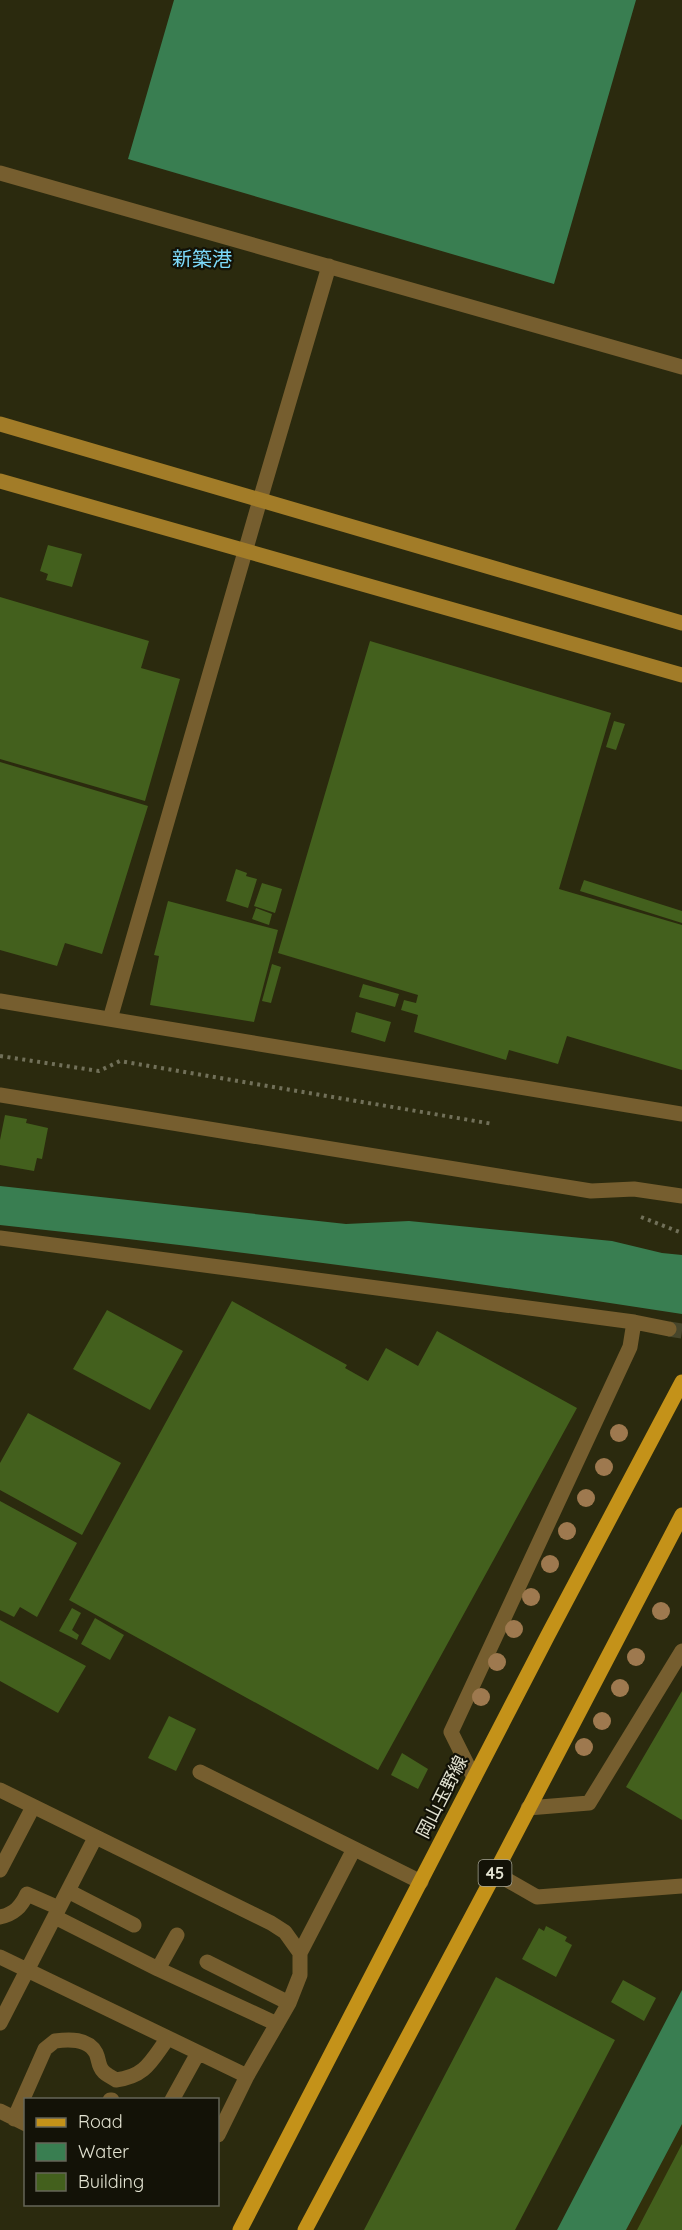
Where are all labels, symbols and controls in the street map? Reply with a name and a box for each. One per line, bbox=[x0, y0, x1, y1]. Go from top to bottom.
district label: 新築港 bbox=[172, 246, 232, 271]
street label: 岡山玉野線 bbox=[411, 1751, 472, 1842]
road number: 45 bbox=[478, 1860, 512, 1886]
legend bbox=[24, 2098, 219, 2206]
text: Road bbox=[78, 2110, 123, 2133]
text: Water bbox=[78, 2140, 129, 2163]
text: Building bbox=[78, 2170, 144, 2193]

